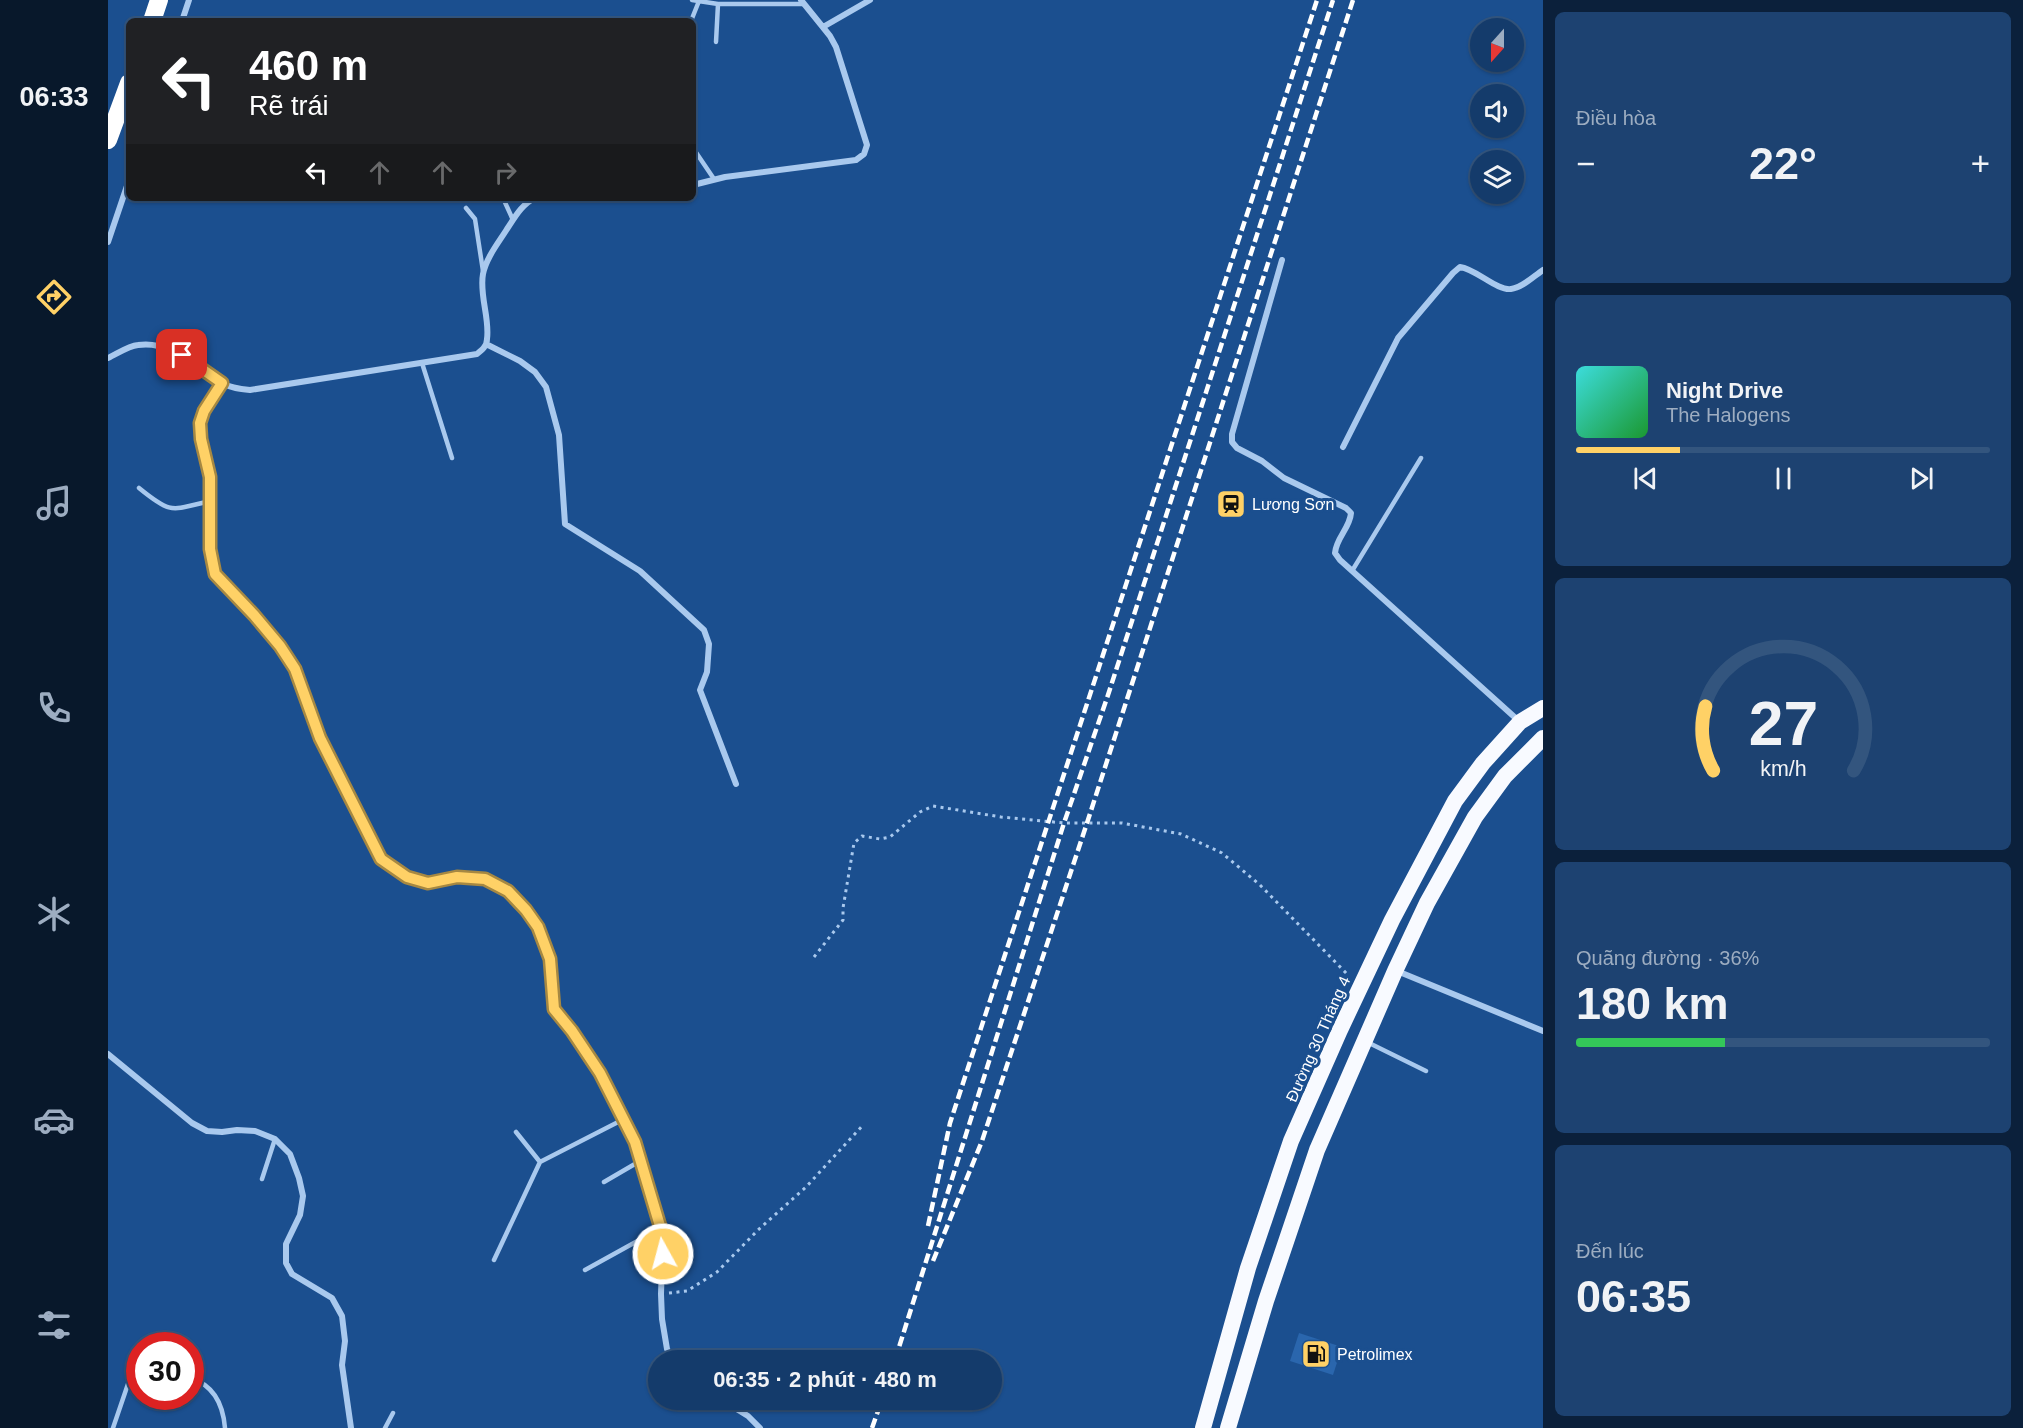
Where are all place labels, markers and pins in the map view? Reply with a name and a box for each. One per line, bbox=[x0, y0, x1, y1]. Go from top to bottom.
pin bbox=[156, 329, 207, 380]
station icon: Lương Sơn bbox=[1215, 488, 1247, 520]
place label: Lương Sơn bbox=[1252, 496, 1334, 513]
fuel station icon: Petrolimex bbox=[1300, 1338, 1332, 1370]
place label: Petrolimex bbox=[1337, 1346, 1413, 1363]

